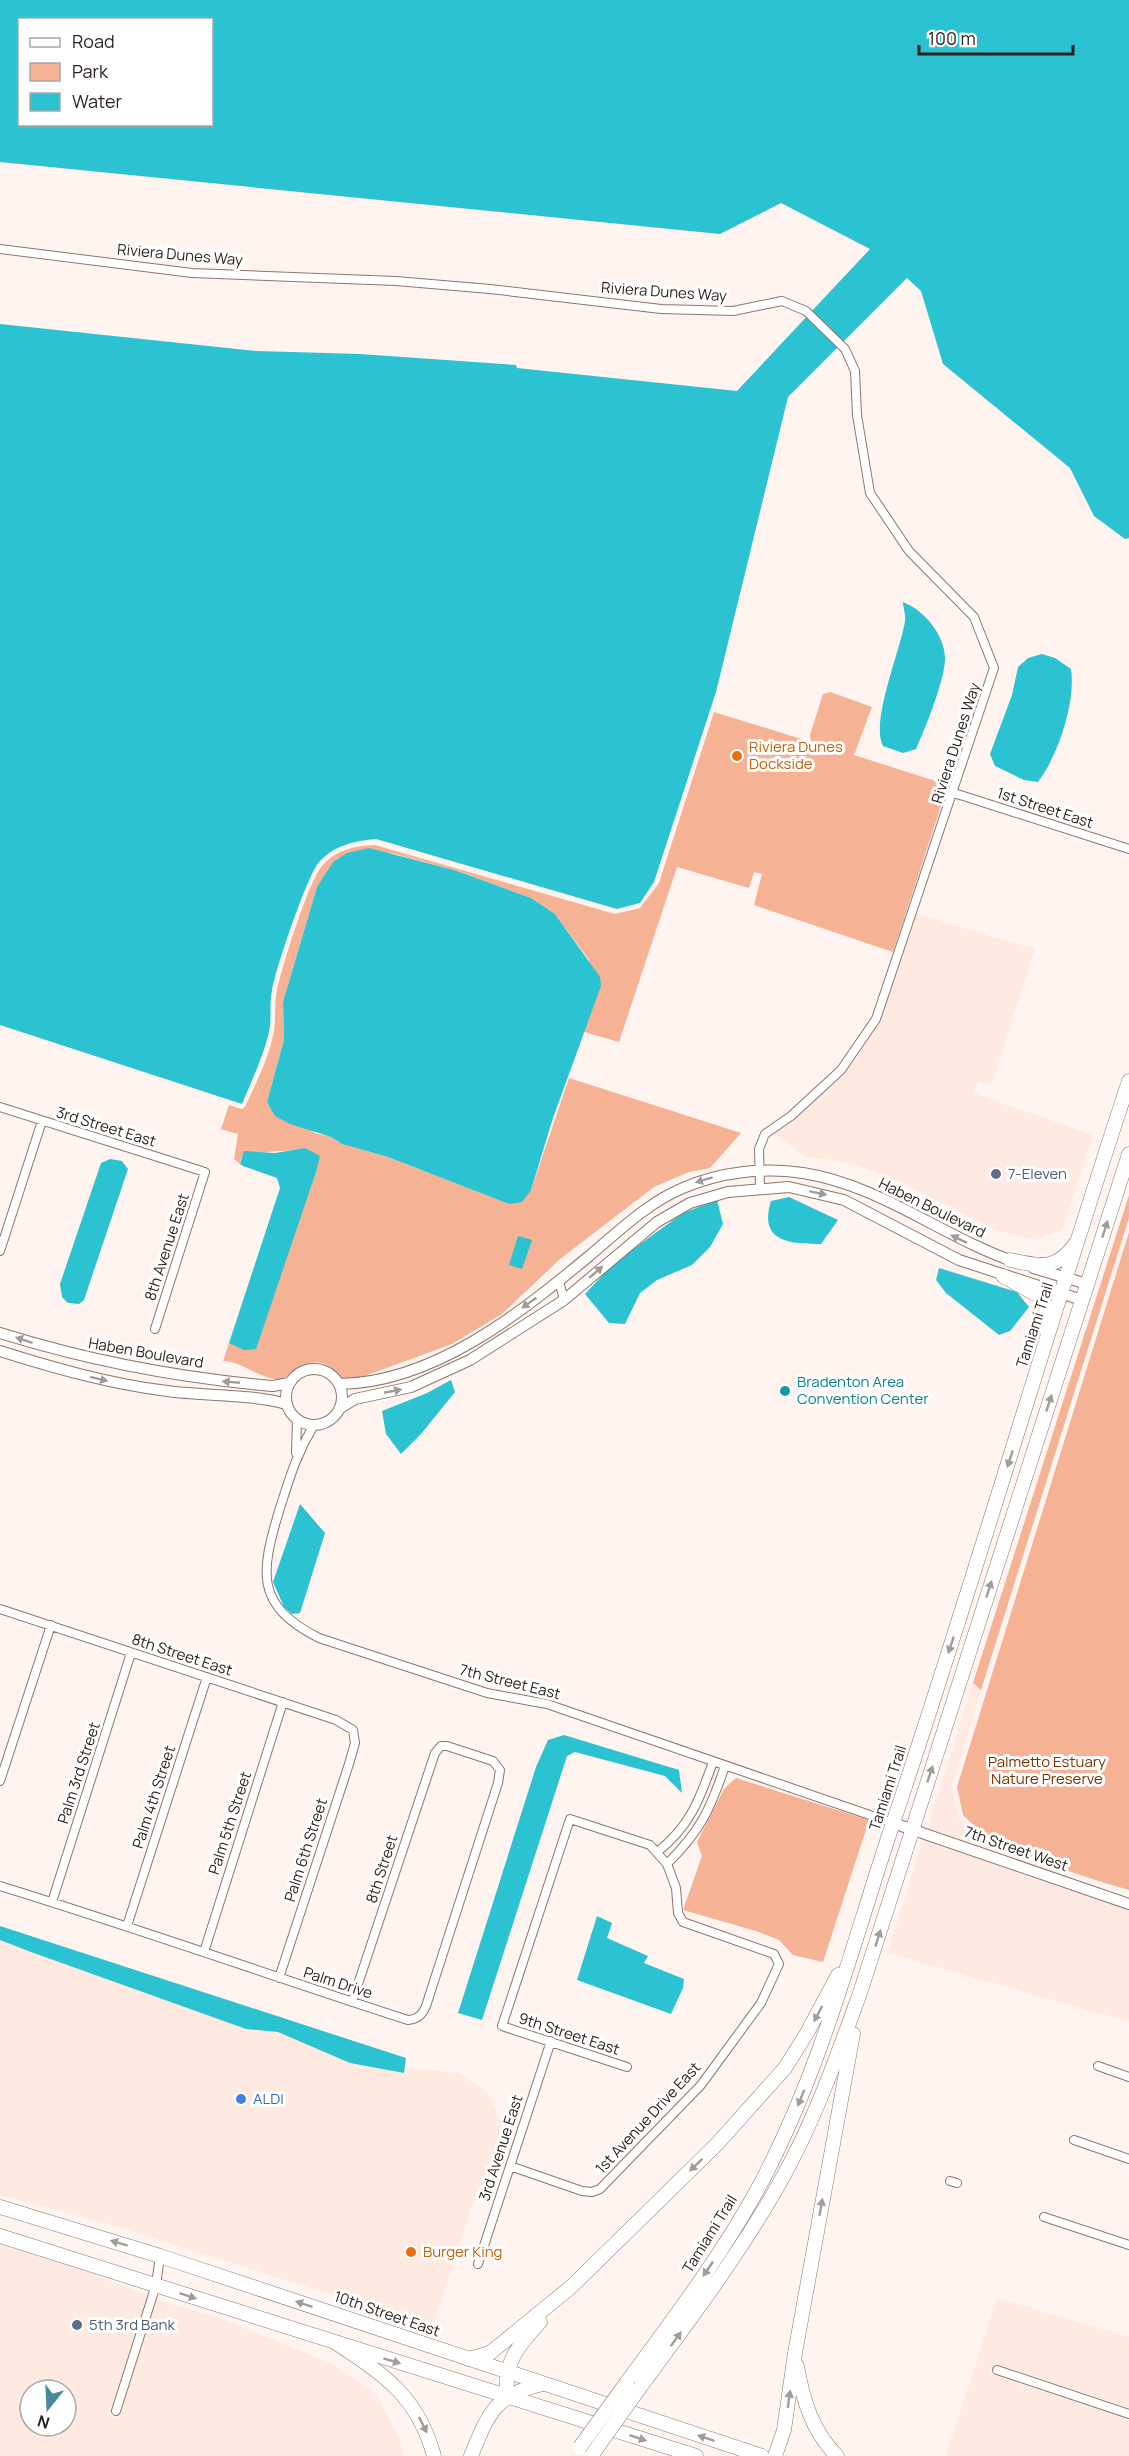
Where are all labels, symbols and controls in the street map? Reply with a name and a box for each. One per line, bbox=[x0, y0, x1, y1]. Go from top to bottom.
legend bbox=[18, 18, 213, 126]
scale bar bbox=[919, 18, 1074, 56]
text: 100 m bbox=[928, 26, 976, 50]
text: Road bbox=[72, 29, 115, 53]
text: Park bbox=[72, 59, 109, 83]
text: Water bbox=[72, 89, 122, 113]
street label: Riviera Dunes Way bbox=[116, 239, 244, 270]
street label: Riviera Dunes Way bbox=[600, 277, 728, 306]
street label: Riviera Dunes Way bbox=[926, 680, 985, 806]
place label: Riviera Dunes Dockside bbox=[749, 736, 843, 774]
marker: Riviera Dunes Dockside bbox=[730, 749, 744, 763]
street label: 1st Street East bbox=[994, 782, 1096, 833]
street label: 3rd Street East bbox=[54, 1101, 159, 1152]
place label: 7-Eleven bbox=[1008, 1163, 1067, 1184]
marker: 7-Eleven bbox=[989, 1167, 1003, 1181]
street label: Haben Boulevard bbox=[875, 1173, 989, 1243]
one-way arrow bbox=[695, 1176, 713, 1185]
one-way arrow bbox=[809, 1188, 827, 1198]
street label: 8th Avenue East bbox=[139, 1190, 194, 1303]
one-way arrow bbox=[1101, 1220, 1110, 1238]
one-way arrow bbox=[951, 1234, 968, 1243]
one-way arrow bbox=[588, 1266, 603, 1279]
street label: Tamiami Trail bbox=[1011, 1279, 1058, 1370]
one-way arrow bbox=[521, 1297, 537, 1309]
street label: Haben Boulevard bbox=[87, 1332, 205, 1373]
one-way arrow bbox=[15, 1335, 33, 1345]
place label: Bradenton Area Convention Center bbox=[797, 1371, 929, 1409]
one-way arrow bbox=[89, 1374, 108, 1384]
one-way arrow bbox=[221, 1377, 240, 1387]
marker: Bradenton Area Convention Center bbox=[778, 1384, 792, 1398]
one-way arrow bbox=[384, 1386, 403, 1395]
one-way arrow bbox=[1045, 1394, 1054, 1412]
one-way arrow bbox=[1005, 1450, 1014, 1468]
one-way arrow bbox=[985, 1580, 995, 1598]
street label: 8th Street East bbox=[129, 1628, 235, 1681]
one-way arrow bbox=[946, 1636, 955, 1654]
street label: 7th Street East bbox=[457, 1659, 563, 1704]
street label: Palm 3rd Street bbox=[52, 1719, 105, 1826]
street label: Tamiami Trail bbox=[864, 1742, 911, 1833]
street label: Palm 4th Street bbox=[127, 1743, 180, 1851]
park label: Palmetto Estuary Nature Preserve bbox=[988, 1751, 1106, 1789]
one-way arrow bbox=[926, 1765, 935, 1783]
street label: Palm 5th Street bbox=[203, 1769, 256, 1877]
street label: Palm 6th Street bbox=[279, 1795, 332, 1904]
street label: 7th Street West bbox=[962, 1821, 1071, 1876]
street label: 8th Street bbox=[361, 1832, 402, 1906]
one-way arrow bbox=[874, 1929, 883, 1947]
street label: Palm Drive bbox=[301, 1962, 376, 2004]
one-way arrow bbox=[813, 2005, 823, 2023]
street label: 9th Street East bbox=[516, 2007, 622, 2060]
street label: 1st Avenue Drive East bbox=[590, 2057, 705, 2178]
place label: ALDI bbox=[253, 2088, 284, 2109]
one-way arrow bbox=[796, 2089, 805, 2107]
marker: ALDI bbox=[234, 2092, 248, 2106]
street label: 3rd Avenue East bbox=[473, 2092, 528, 2204]
one-way arrow bbox=[688, 2158, 703, 2172]
street label: Tamiami Trail bbox=[677, 2191, 742, 2277]
one-way arrow bbox=[817, 2197, 826, 2216]
one-way arrow bbox=[110, 2238, 128, 2247]
place label: Burger King bbox=[423, 2241, 502, 2262]
marker: Burger King bbox=[404, 2245, 418, 2259]
one-way arrow bbox=[703, 2261, 714, 2277]
street label: 10th Street East bbox=[331, 2286, 443, 2341]
one-way arrow bbox=[179, 2291, 197, 2301]
one-way arrow bbox=[295, 2299, 313, 2308]
place label: 5th 3rd Bank bbox=[89, 2314, 175, 2335]
marker: 5th 3rd Bank bbox=[70, 2318, 84, 2332]
one-way arrow bbox=[670, 2331, 682, 2347]
one-way arrow bbox=[383, 2357, 401, 2366]
north arrow bbox=[18, 2378, 78, 2438]
one-way arrow bbox=[784, 2390, 793, 2409]
text: N bbox=[34, 2410, 52, 2435]
one-way arrow bbox=[418, 2416, 428, 2434]
one-way arrow bbox=[697, 2432, 715, 2442]
one-way arrow bbox=[629, 2433, 647, 2443]

